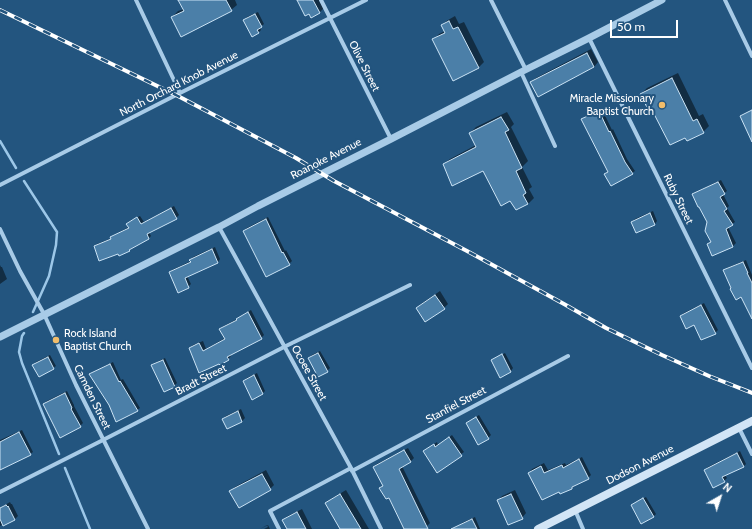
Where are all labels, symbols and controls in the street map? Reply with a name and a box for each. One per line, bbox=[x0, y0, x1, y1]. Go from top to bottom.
scale bar bbox=[612, 12, 680, 38]
text: 50 m bbox=[617, 19, 645, 34]
street label: Olive Street bbox=[346, 38, 382, 94]
street label: North Orchard Knob Avenue bbox=[118, 48, 240, 120]
place label: Miracle Missionary Baptist Church bbox=[569, 92, 654, 118]
marker: Miracle Missionary Baptist Church bbox=[657, 100, 667, 110]
street label: Roanoke Avenue bbox=[288, 135, 364, 183]
street label: Ruby Street bbox=[660, 172, 696, 226]
place label: Rock Island Baptist Church bbox=[64, 327, 131, 353]
marker: Rock Island Baptist Church bbox=[51, 335, 61, 345]
street label: Ocoee Street bbox=[288, 343, 330, 403]
street label: Bradt Street bbox=[173, 361, 229, 399]
street label: Camden Street bbox=[71, 362, 113, 432]
street label: Stanfiel Street bbox=[424, 384, 488, 426]
street label: Dodson Avenue bbox=[604, 442, 676, 488]
north arrow bbox=[700, 477, 740, 517]
text: N bbox=[720, 480, 735, 496]

